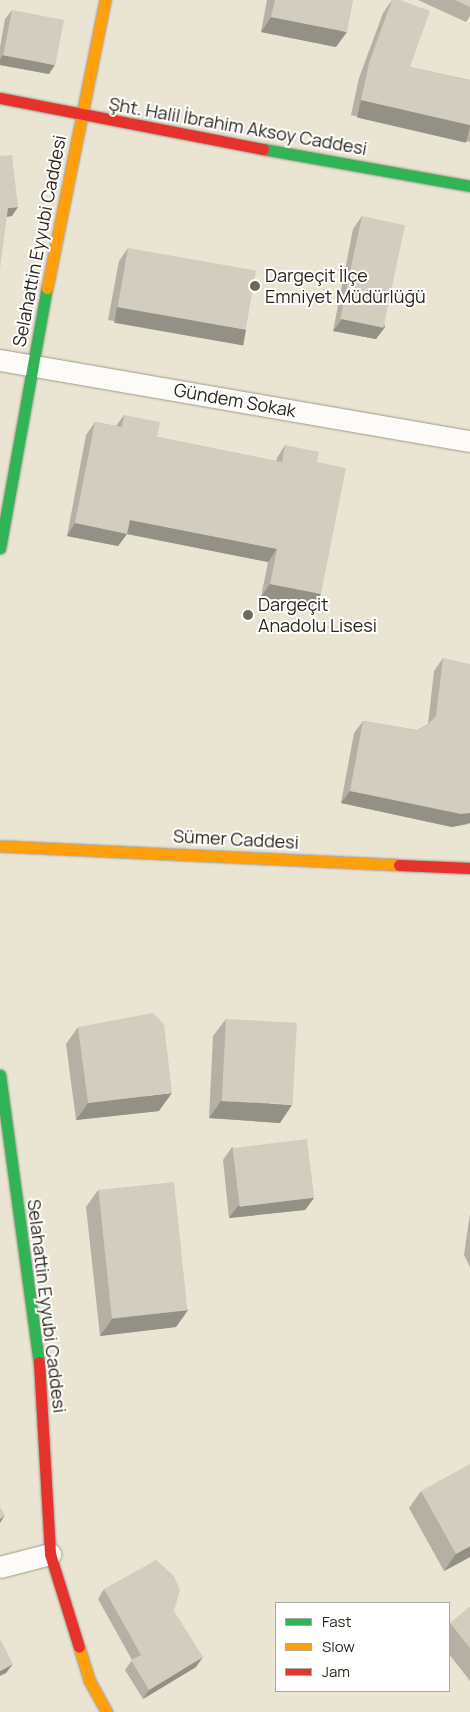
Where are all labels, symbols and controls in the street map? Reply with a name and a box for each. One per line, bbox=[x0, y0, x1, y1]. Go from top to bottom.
street label: Şht. Halil İbrahim Aksoy Caddesi bbox=[107, 93, 369, 159]
street label: Selahattin Eyyubi Caddesi bbox=[8, 133, 70, 349]
place label: Dargeçit İlçe Emniyet Müdürlüğü bbox=[265, 265, 426, 308]
marker: Dargeçit İlçe Emniyet Müdürlüğü bbox=[249, 280, 261, 292]
street label: Gündem Sokak bbox=[172, 379, 298, 421]
place label: Dargeçit Anadolu Lisesi bbox=[258, 594, 377, 636]
marker: Dargeçit Anadolu Lisesi bbox=[242, 609, 254, 621]
street label: Sümer Caddesi bbox=[173, 825, 299, 853]
street label: Selahattin Eyyubi Caddesi bbox=[23, 1198, 71, 1414]
legend bbox=[275, 1602, 450, 1692]
text: Fast bbox=[322, 1611, 351, 1632]
text: Slow bbox=[322, 1636, 355, 1657]
text: Jam bbox=[322, 1661, 350, 1682]

